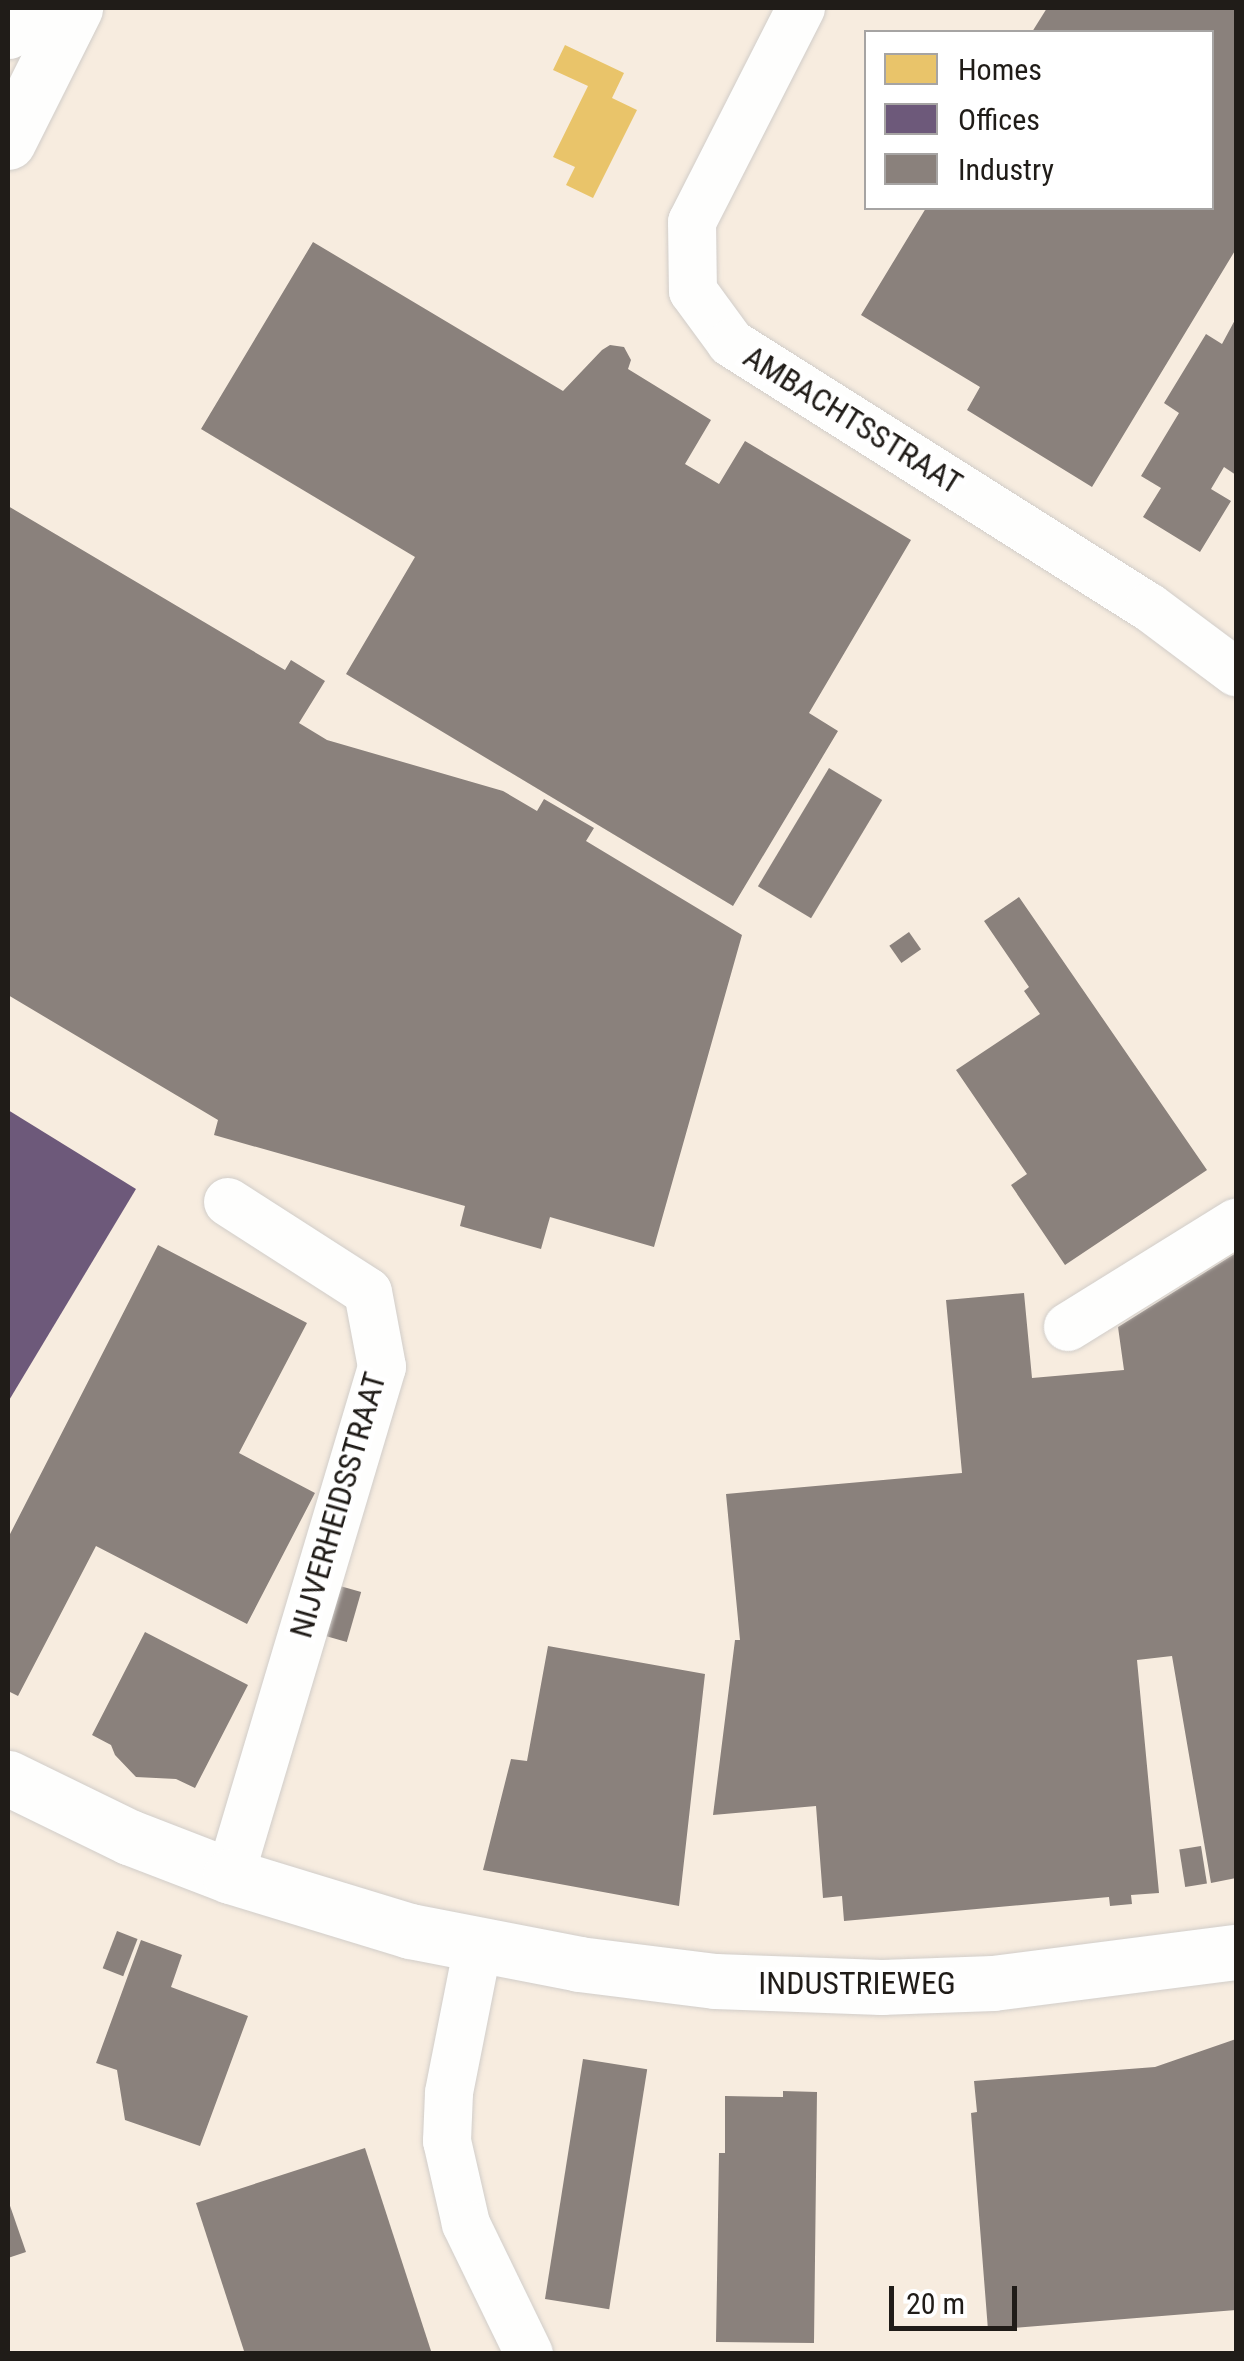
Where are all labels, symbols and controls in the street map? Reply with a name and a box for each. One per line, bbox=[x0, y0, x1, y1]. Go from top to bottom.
legend bbox=[864, 30, 1214, 210]
text: Homes bbox=[958, 52, 1042, 87]
text: Offices bbox=[958, 102, 1040, 137]
text: Industry bbox=[958, 152, 1054, 187]
street label: AMBACHTSSTRAAT bbox=[737, 337, 969, 503]
street label: NIJVERHEIDSSTRAAT bbox=[282, 1368, 394, 1642]
street label: INDUSTRIEWEG bbox=[758, 1964, 956, 2002]
scale bar bbox=[894, 2266, 1022, 2328]
text: 20 m bbox=[906, 2286, 965, 2321]

